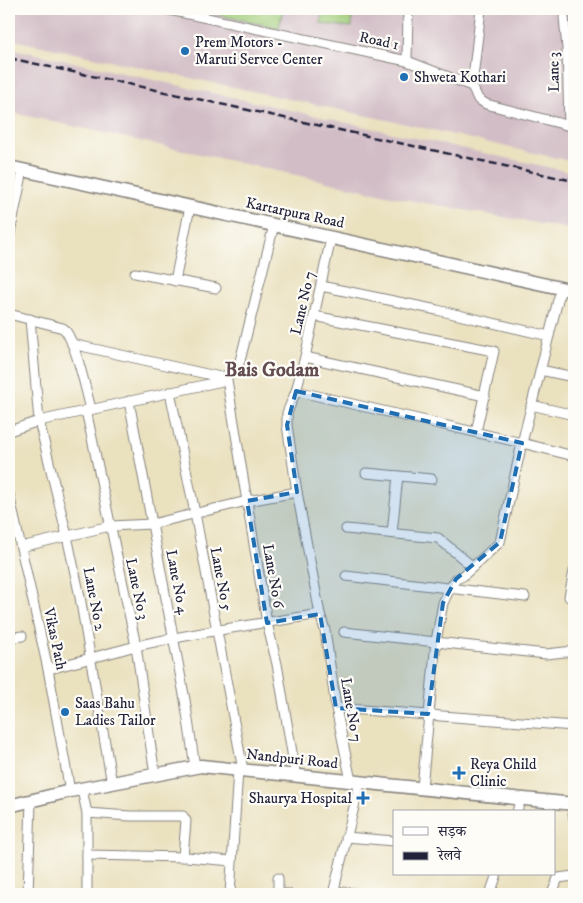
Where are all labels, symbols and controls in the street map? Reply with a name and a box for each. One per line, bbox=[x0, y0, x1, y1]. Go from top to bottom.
street label: Road 1 bbox=[358, 28, 400, 54]
place label: Prem Motors - Maruti Servce Center bbox=[195, 33, 323, 69]
marker: Prem Motors - Maruti Servce Center bbox=[179, 45, 191, 57]
street label: Lane 3 bbox=[544, 52, 564, 92]
place label: Shweta Kothari bbox=[414, 68, 506, 87]
marker: Shweta Kothari bbox=[398, 71, 410, 83]
street label: Kartarpura Road bbox=[244, 193, 347, 233]
street label: Lane No 7 bbox=[286, 269, 320, 337]
district label: Bais Godam bbox=[225, 358, 319, 383]
street label: Lane No 6 bbox=[258, 542, 288, 611]
street label: Lane No 5 bbox=[206, 546, 237, 613]
street label: Lane No 4 bbox=[161, 548, 193, 616]
street label: Lane No 3 bbox=[121, 556, 153, 622]
street label: Lane No 2 bbox=[79, 566, 110, 633]
street label: Vikas Path bbox=[39, 605, 71, 672]
street label: Lane No 7 bbox=[336, 676, 366, 744]
place label: Saas Bahu Ladies Tailor bbox=[75, 694, 156, 730]
marker: Saas Bahu Ladies Tailor bbox=[59, 706, 71, 718]
street label: Nandpuri Road bbox=[245, 745, 339, 773]
place label: Reya Child Clinic bbox=[470, 755, 537, 791]
marker: Reya Child Clinic bbox=[452, 766, 466, 780]
place label: Shaurya Hospital bbox=[249, 789, 352, 808]
marker: Shaurya Hospital bbox=[356, 791, 370, 805]
legend bbox=[393, 810, 556, 876]
text: सड़क bbox=[437, 822, 467, 841]
text: रेलवे bbox=[436, 846, 462, 865]

